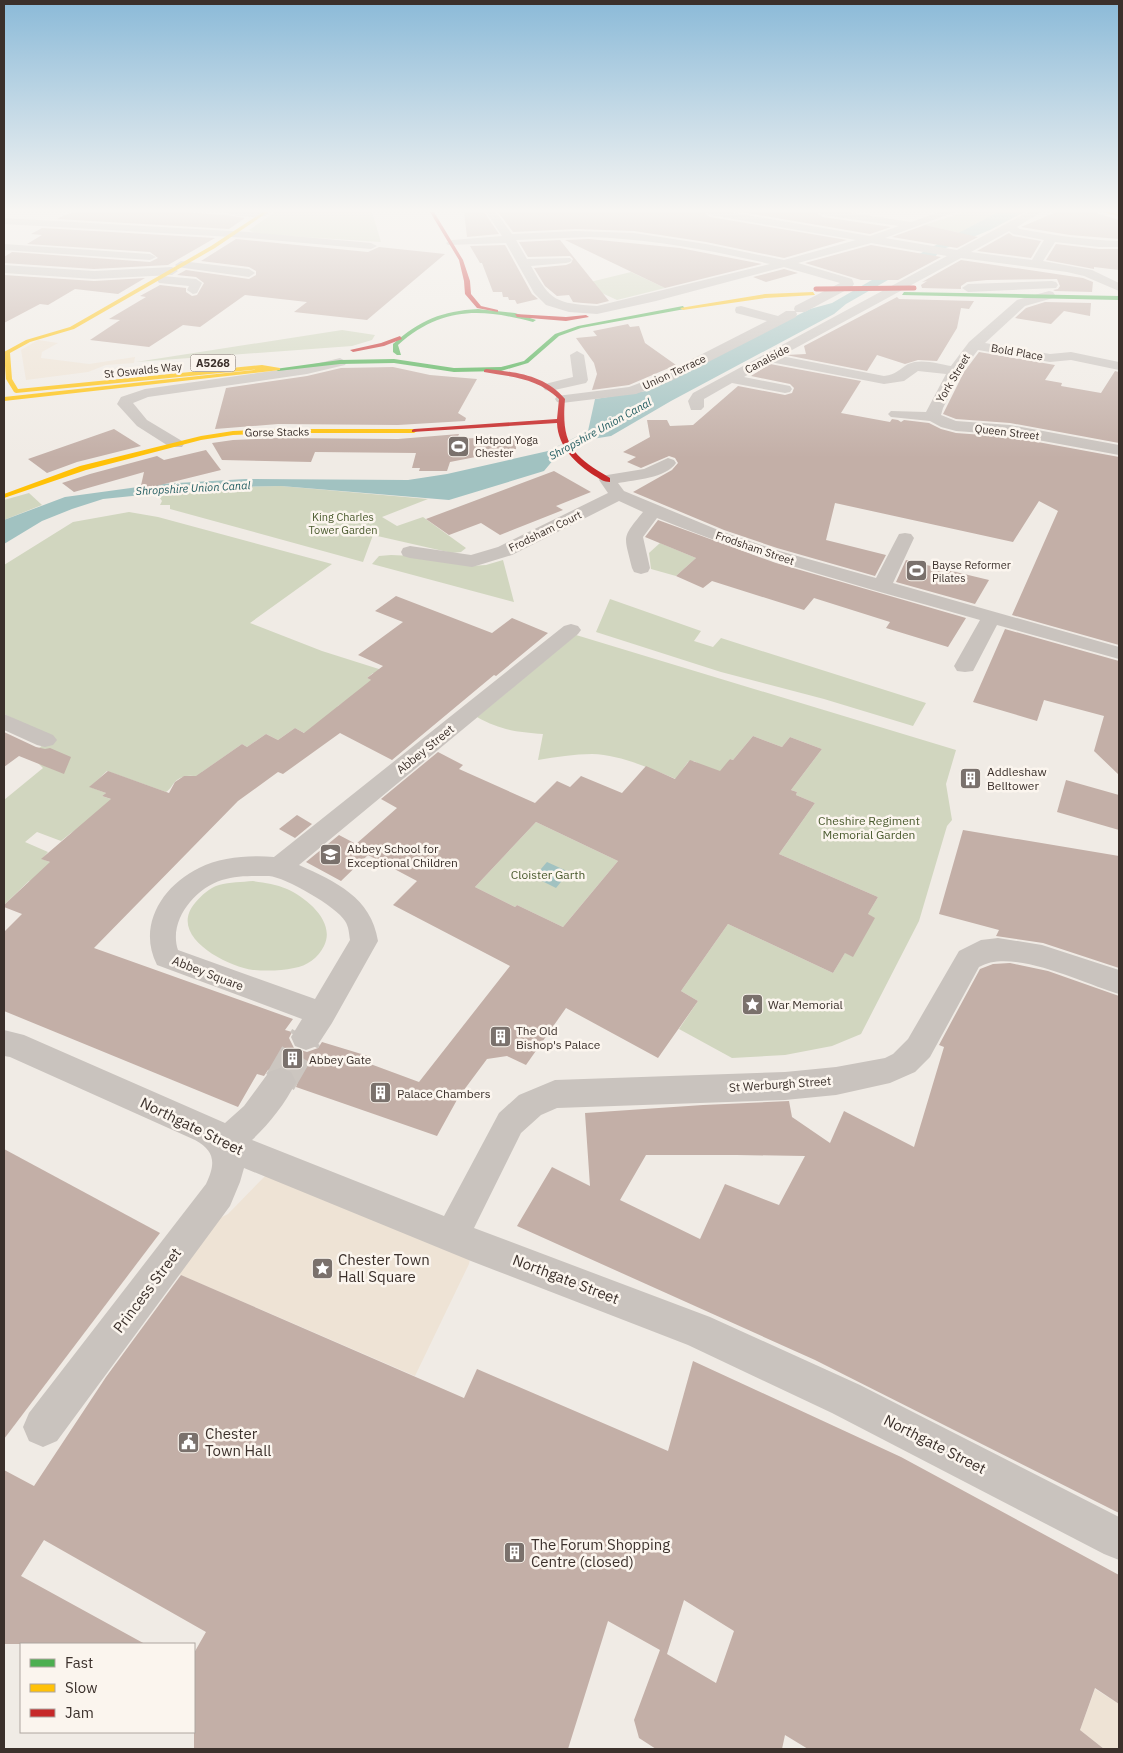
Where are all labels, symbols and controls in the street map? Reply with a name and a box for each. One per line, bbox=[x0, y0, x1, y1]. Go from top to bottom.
street label: Canalside bbox=[742, 341, 792, 377]
street label: Bold Place bbox=[990, 341, 1044, 363]
street label: Union Terrace bbox=[640, 351, 708, 393]
street label: York Street bbox=[933, 351, 973, 405]
road number: A5268 bbox=[190, 354, 236, 372]
street label: St Oswalds Way bbox=[103, 359, 183, 381]
water label: Shropshire Union Canal bbox=[546, 395, 654, 463]
street label: Queen Street bbox=[974, 421, 1040, 443]
street label: Gorse Stacks bbox=[245, 424, 309, 440]
place label: Hotpod Yoga Chester bbox=[475, 433, 538, 460]
sports icon: Hotpod Yoga Chester bbox=[447, 434, 471, 458]
water label: Shropshire Union Canal bbox=[135, 478, 251, 498]
street label: Frodsham Court bbox=[506, 507, 584, 555]
park label: King Charles Tower Garden bbox=[309, 510, 377, 537]
street label: Frodsham Street bbox=[714, 528, 796, 568]
place label: Bayse Reformer Pilates bbox=[932, 558, 1011, 585]
sports icon: Bayse Reformer Pilates bbox=[904, 559, 928, 583]
street label: Abbey Street bbox=[393, 721, 457, 777]
place label: Addleshaw Belltower bbox=[987, 764, 1047, 793]
building icon: Addleshaw Belltower bbox=[959, 766, 983, 790]
park label: Cheshire Regiment Memorial Garden bbox=[818, 813, 920, 842]
place label: Abbey School for Exceptional Children bbox=[347, 841, 458, 870]
school or university icon: Abbey School for Exceptional Children bbox=[319, 843, 343, 867]
park label: Cloister Garth bbox=[511, 867, 585, 882]
street label: Abbey Square bbox=[170, 953, 246, 994]
place icon: War Memorial bbox=[740, 992, 764, 1016]
place label: War Memorial bbox=[768, 997, 843, 1012]
place label: The Old Bishop's Palace bbox=[516, 1023, 601, 1052]
building icon: The Old Bishop's Palace bbox=[488, 1025, 512, 1049]
building icon: Abbey Gate bbox=[281, 1047, 305, 1071]
place label: Abbey Gate bbox=[309, 1052, 372, 1067]
street label: St Werburgh Street bbox=[728, 1073, 832, 1095]
building icon: Palace Chambers bbox=[369, 1081, 393, 1105]
place label: Palace Chambers bbox=[397, 1086, 491, 1101]
street label: Northgate Street bbox=[137, 1093, 247, 1159]
street label: Princess Street bbox=[109, 1244, 185, 1336]
place label: Chester Town Hall Square bbox=[338, 1250, 430, 1286]
street label: Northgate Street bbox=[510, 1250, 622, 1308]
place icon: Chester Town Hall Square bbox=[310, 1256, 334, 1280]
street label: Northgate Street bbox=[881, 1410, 989, 1478]
place label: Chester Town Hall bbox=[205, 1424, 271, 1460]
public building icon: Chester Town Hall bbox=[177, 1430, 201, 1454]
place label: The Forum Shopping Centre (closed) bbox=[531, 1535, 670, 1571]
building icon: The Forum Shopping Centre (closed) bbox=[503, 1541, 527, 1565]
legend bbox=[20, 1643, 195, 1733]
text: Fast bbox=[65, 1653, 93, 1672]
text: Slow bbox=[65, 1678, 98, 1697]
text: Jam bbox=[65, 1703, 94, 1722]

